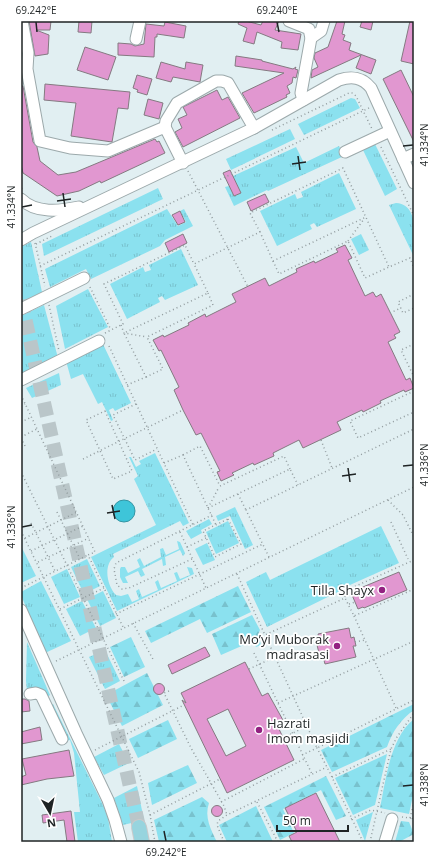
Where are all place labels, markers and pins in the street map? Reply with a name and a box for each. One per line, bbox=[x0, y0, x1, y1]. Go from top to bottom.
place label: Tilla Shayx bbox=[311, 581, 374, 599]
marker: Tilla Shayx bbox=[377, 585, 387, 595]
place label: Mo’yi Muborak madrasasi bbox=[239, 630, 329, 663]
marker: Mo’yi Muborak madrasasi bbox=[332, 641, 342, 651]
place label: Hazrati Imom masjidi bbox=[267, 714, 349, 747]
marker: Hazrati Imom masjidi bbox=[254, 725, 264, 735]

